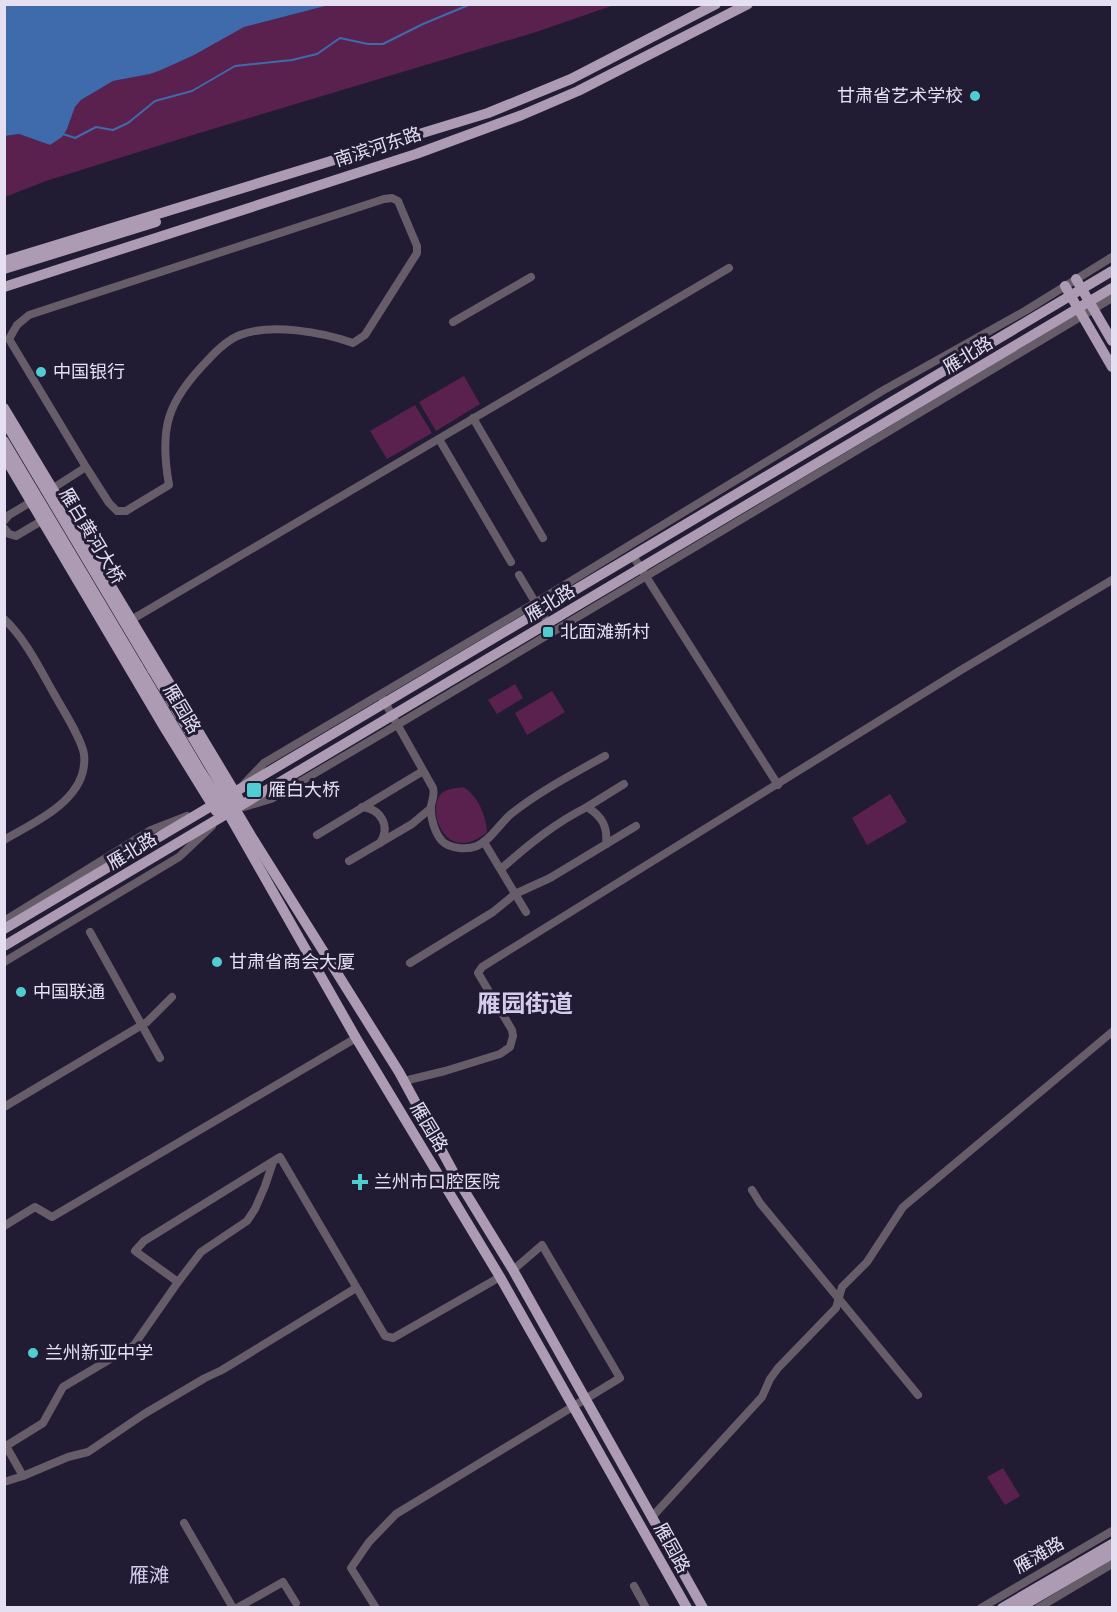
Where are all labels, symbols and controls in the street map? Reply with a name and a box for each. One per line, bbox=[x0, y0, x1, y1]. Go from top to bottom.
place label: 甘肃省艺术学校 bbox=[837, 85, 963, 107]
marker: 甘肃省艺术学校 bbox=[968, 89, 982, 103]
street label: 南滨河东路 bbox=[332, 123, 424, 171]
street label: 雁北路 bbox=[939, 332, 997, 378]
place label: 中国银行 bbox=[53, 361, 125, 383]
marker: 中国银行 bbox=[34, 365, 48, 379]
street label: 雁白黄河大桥 bbox=[55, 484, 129, 588]
street label: 雁北路 bbox=[521, 580, 579, 626]
place label: 北面滩新村 bbox=[560, 621, 650, 643]
marker: 北面滩新村 bbox=[541, 625, 555, 639]
street label: 雁园路 bbox=[159, 680, 205, 738]
place label: 雁白大桥 bbox=[268, 779, 340, 801]
marker: 雁白大桥 bbox=[245, 781, 263, 799]
street label: 雁北路 bbox=[103, 828, 161, 874]
place label: 甘肃省商会大厦 bbox=[229, 951, 355, 973]
marker: 甘肃省商会大厦 bbox=[210, 955, 224, 969]
place label: 中国联通 bbox=[33, 981, 105, 1003]
marker: 中国联通 bbox=[14, 985, 28, 999]
district label: 雁园街道 bbox=[477, 989, 573, 1018]
street label: 雁园路 bbox=[406, 1098, 452, 1156]
place label: 兰州市口腔医院 bbox=[374, 1171, 500, 1193]
marker: 兰州市口腔医院 bbox=[351, 1173, 369, 1191]
place label: 兰州新亚中学 bbox=[45, 1342, 153, 1364]
marker: 兰州新亚中学 bbox=[26, 1346, 40, 1360]
street label: 雁园路 bbox=[649, 1519, 695, 1577]
street label: 雁滩路 bbox=[1010, 1532, 1068, 1578]
district label: 雁滩 bbox=[129, 1563, 169, 1587]

